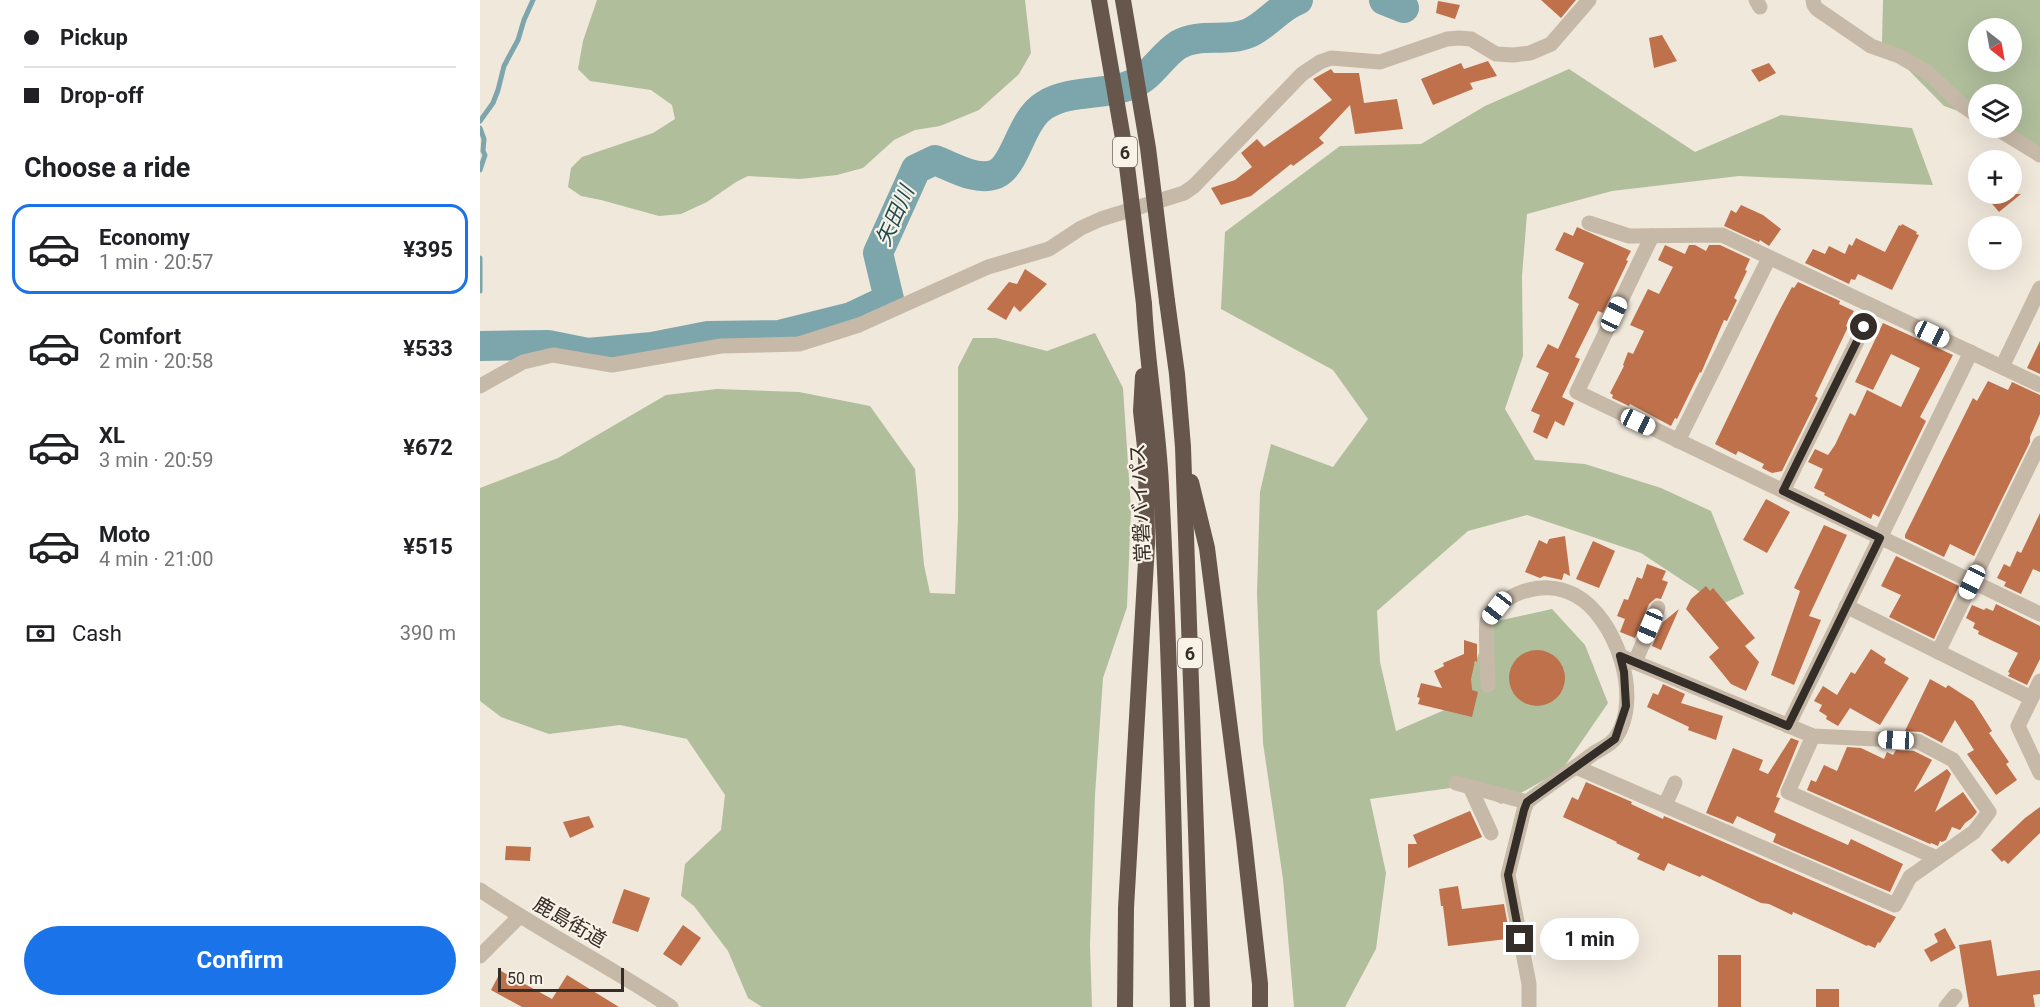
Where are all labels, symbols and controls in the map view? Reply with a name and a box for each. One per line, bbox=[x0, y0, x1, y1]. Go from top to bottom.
north arrow bbox=[1968, 18, 2022, 72]
map controls bbox=[1968, 18, 2022, 270]
text: Pickup bbox=[60, 25, 128, 50]
text: Drop-off bbox=[60, 83, 144, 108]
button: layers bbox=[1968, 84, 2022, 138]
road number: 6 bbox=[1113, 137, 1137, 167]
button: + bbox=[1968, 150, 2022, 204]
text: Choose a ride bbox=[24, 152, 190, 184]
water label: 矢田川 bbox=[871, 181, 920, 250]
button: − bbox=[1968, 216, 2022, 270]
icon: car bbox=[27, 222, 81, 276]
text: Economy bbox=[99, 225, 190, 250]
text: ¥395 bbox=[403, 237, 453, 262]
text: 1 min · 20:57 bbox=[99, 250, 214, 274]
car bbox=[1598, 294, 1630, 334]
route start bbox=[1850, 313, 1877, 340]
car bbox=[1912, 318, 1952, 350]
icon: car bbox=[27, 321, 81, 375]
text: Comfort bbox=[99, 324, 181, 349]
text: ¥533 bbox=[403, 336, 453, 361]
text: 2 min · 20:58 bbox=[99, 349, 214, 373]
car bbox=[1618, 406, 1658, 438]
icon: car bbox=[27, 420, 81, 474]
text: XL bbox=[99, 423, 125, 448]
text: ¥672 bbox=[403, 435, 453, 460]
street label: 常磐バイパス bbox=[1125, 443, 1155, 563]
text: 3 min · 20:59 bbox=[99, 448, 214, 472]
icon: car bbox=[27, 519, 81, 573]
text: Moto bbox=[99, 522, 150, 547]
text: ¥515 bbox=[403, 534, 453, 559]
text: 4 min · 21:00 bbox=[99, 547, 214, 571]
car bbox=[1956, 562, 1988, 602]
car bbox=[1479, 588, 1515, 628]
car bbox=[1635, 606, 1665, 646]
icon: cash bbox=[24, 617, 57, 650]
text: Cash bbox=[72, 621, 122, 646]
text: 390 m bbox=[400, 621, 456, 645]
road number: 6 bbox=[1178, 638, 1202, 668]
car bbox=[1878, 730, 1914, 750]
street label: 鹿島街道 bbox=[529, 892, 611, 952]
callout: 1 min bbox=[1541, 918, 1640, 960]
route end bbox=[1506, 925, 1533, 952]
button: Confirm bbox=[24, 926, 456, 995]
text: 1 min bbox=[1564, 927, 1615, 951]
scale bar bbox=[498, 965, 624, 992]
text: 50 m bbox=[507, 969, 543, 988]

